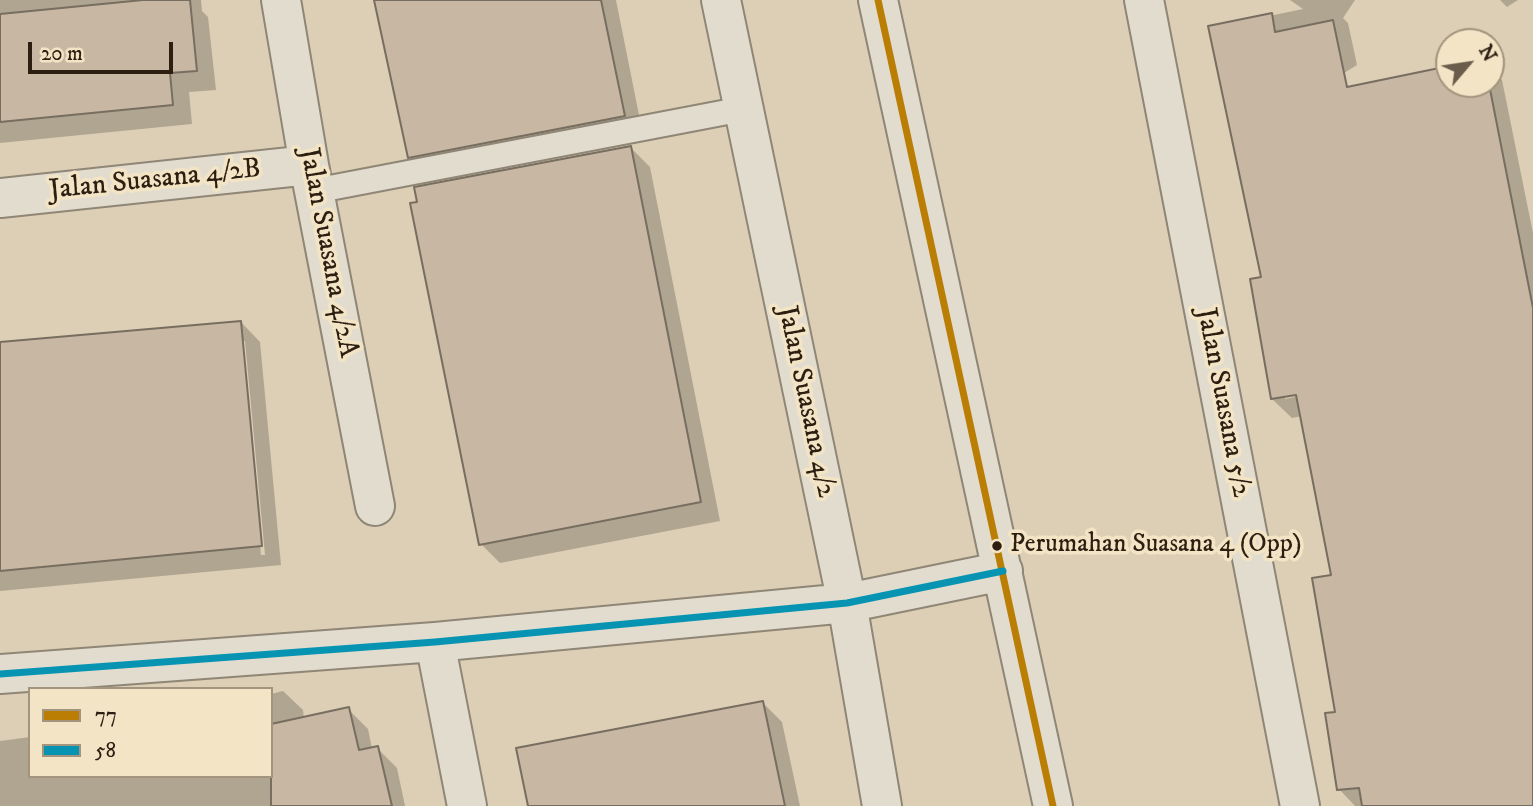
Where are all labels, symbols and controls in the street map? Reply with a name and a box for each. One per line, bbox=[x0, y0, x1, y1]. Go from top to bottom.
scale bar bbox=[32, 28, 177, 72]
north arrow bbox=[1435, 28, 1505, 98]
text: 20 m bbox=[41, 41, 83, 67]
text: N bbox=[1473, 41, 1501, 66]
street label: Jalan Suasana 4/2A bbox=[290, 145, 364, 361]
street label: Jalan Suasana 4/2B bbox=[48, 153, 262, 209]
street label: Jalan Suasana 4/2 bbox=[768, 303, 842, 501]
street label: Jalan Suasana 5/2 bbox=[1187, 306, 1257, 500]
place label: Perumahan Suasana 4 (Opp) bbox=[1010, 530, 1302, 562]
marker: Perumahan Suasana 4 (Opp) bbox=[990, 539, 1004, 553]
legend bbox=[28, 687, 273, 778]
text: 77 bbox=[95, 703, 117, 729]
text: 58 bbox=[95, 738, 116, 764]

